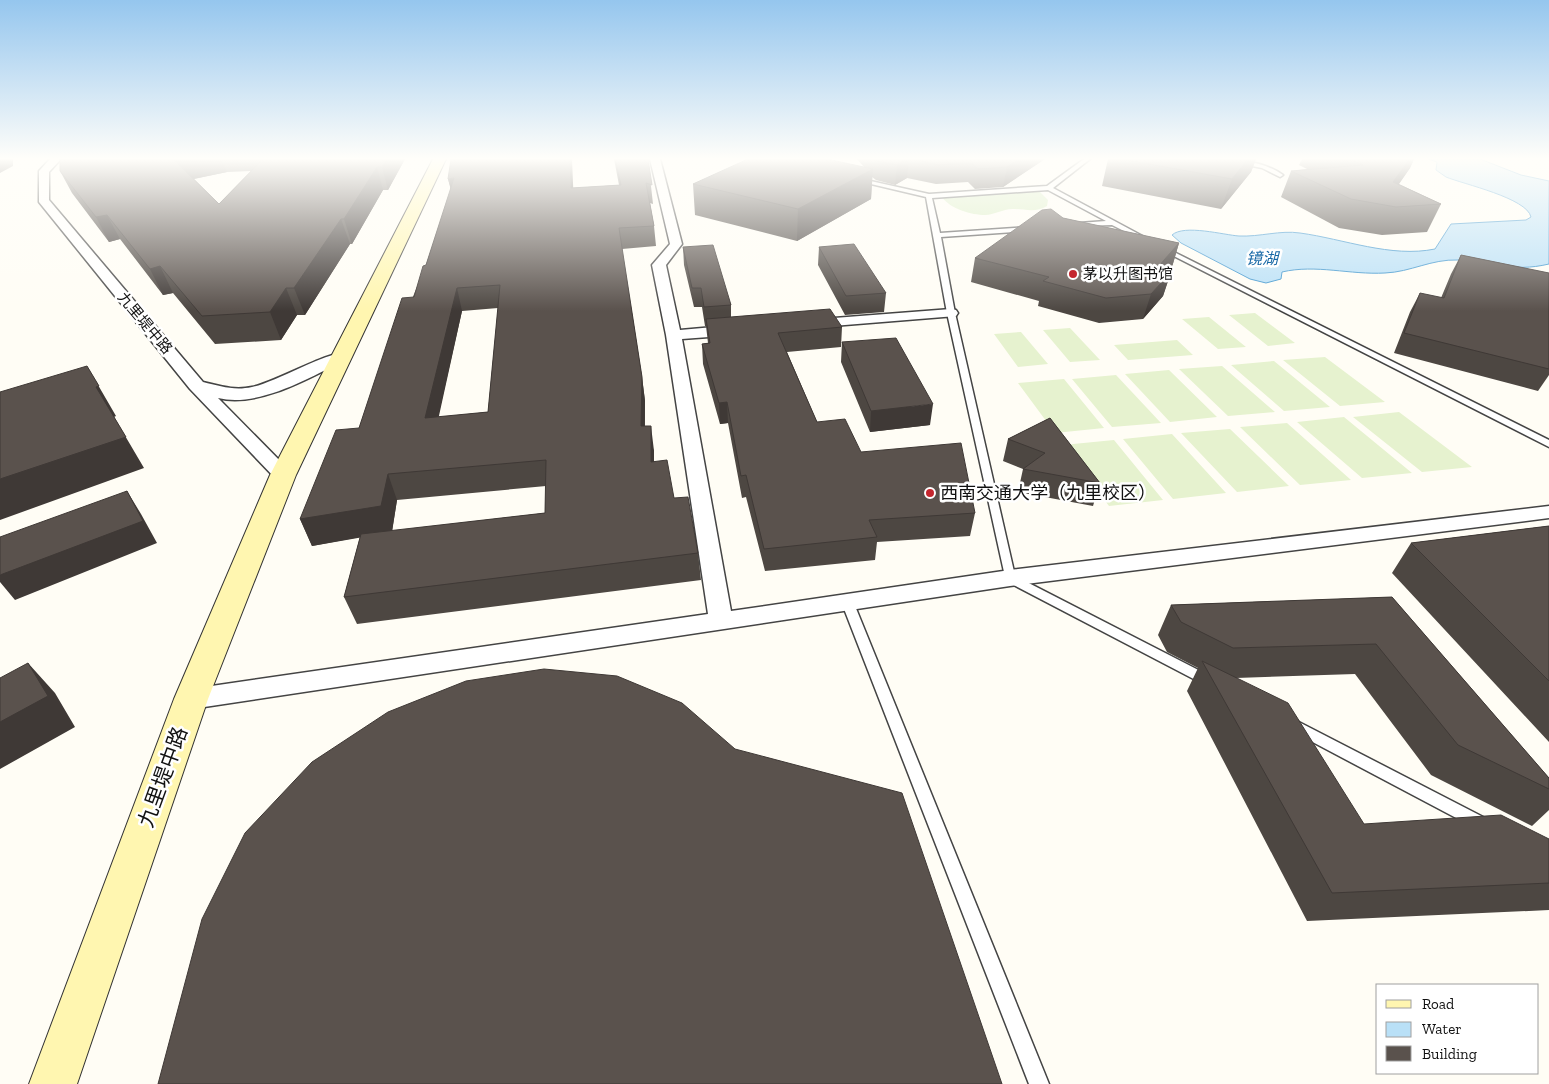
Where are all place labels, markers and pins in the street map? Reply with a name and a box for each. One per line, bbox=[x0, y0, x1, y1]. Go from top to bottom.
place label: 茅以升图书馆 bbox=[1083, 265, 1173, 283]
marker: 茅以升图书馆 bbox=[1067, 268, 1079, 280]
place label: 西南交通大学（九里校区） bbox=[940, 482, 1156, 504]
marker: 西南交通大学（九里校区） bbox=[924, 487, 936, 499]

